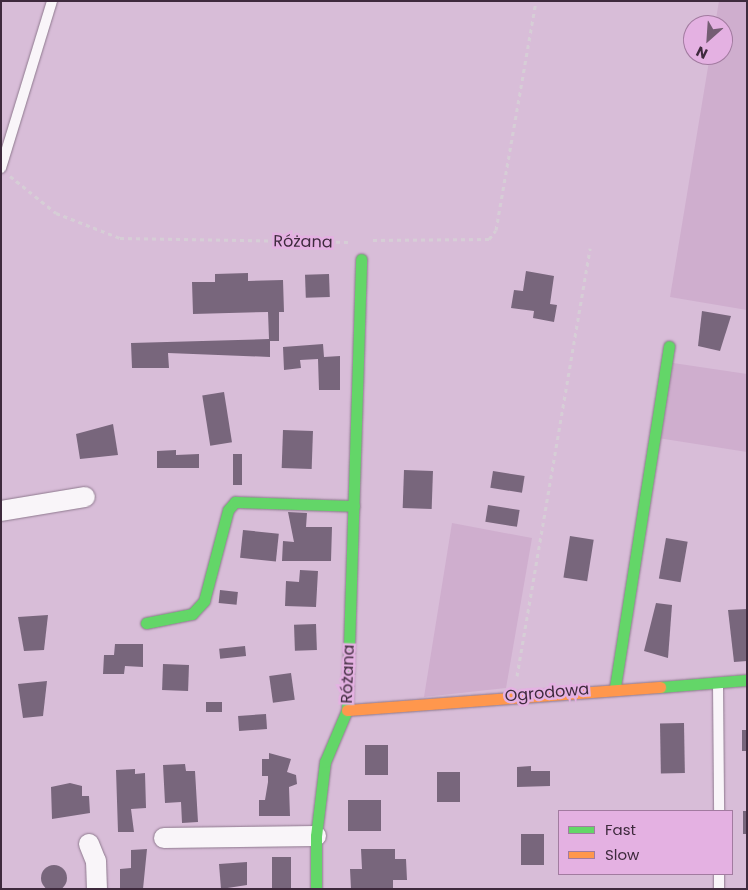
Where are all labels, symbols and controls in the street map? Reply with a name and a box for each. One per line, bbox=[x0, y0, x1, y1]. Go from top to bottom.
north arrow bbox=[683, 15, 733, 65]
text: N bbox=[693, 41, 711, 64]
street label: Różana bbox=[273, 232, 333, 252]
street label: Różana bbox=[337, 644, 359, 704]
street label: Ogrodowa bbox=[504, 680, 590, 706]
legend bbox=[558, 810, 733, 875]
text: Fast bbox=[605, 819, 636, 840]
text: Slow bbox=[605, 844, 639, 865]

